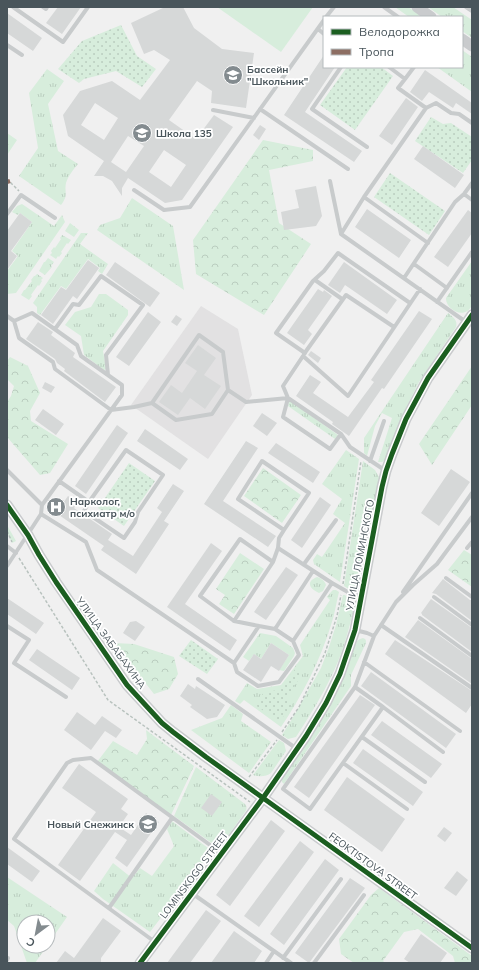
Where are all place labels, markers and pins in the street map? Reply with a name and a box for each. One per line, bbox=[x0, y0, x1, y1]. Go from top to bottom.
place label: Бассейн "Школьник" bbox=[247, 63, 308, 88]
school or university icon: Бассейн "Школьник" bbox=[222, 64, 244, 86]
school or university icon: Школа 135 bbox=[131, 122, 153, 144]
place label: Школа 135 bbox=[156, 127, 212, 140]
place label: Нарколог, психиатр м/о bbox=[70, 495, 135, 520]
hospital icon: Нарколог, психиатр м/о bbox=[45, 496, 67, 518]
school or university icon: Новый Снежинск bbox=[137, 813, 159, 835]
place label: Новый Снежинск bbox=[47, 818, 134, 831]

